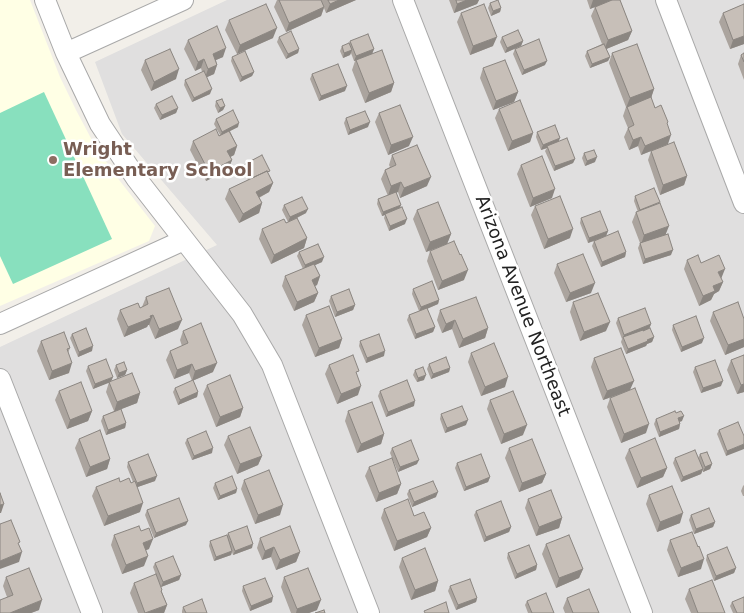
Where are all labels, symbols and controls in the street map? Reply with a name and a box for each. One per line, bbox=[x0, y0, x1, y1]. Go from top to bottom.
place label: Wright Elementary School bbox=[63, 139, 252, 182]
marker: Wright Elementary School bbox=[47, 154, 59, 166]
street label: Arizona Avenue Northeast bbox=[470, 193, 574, 419]

